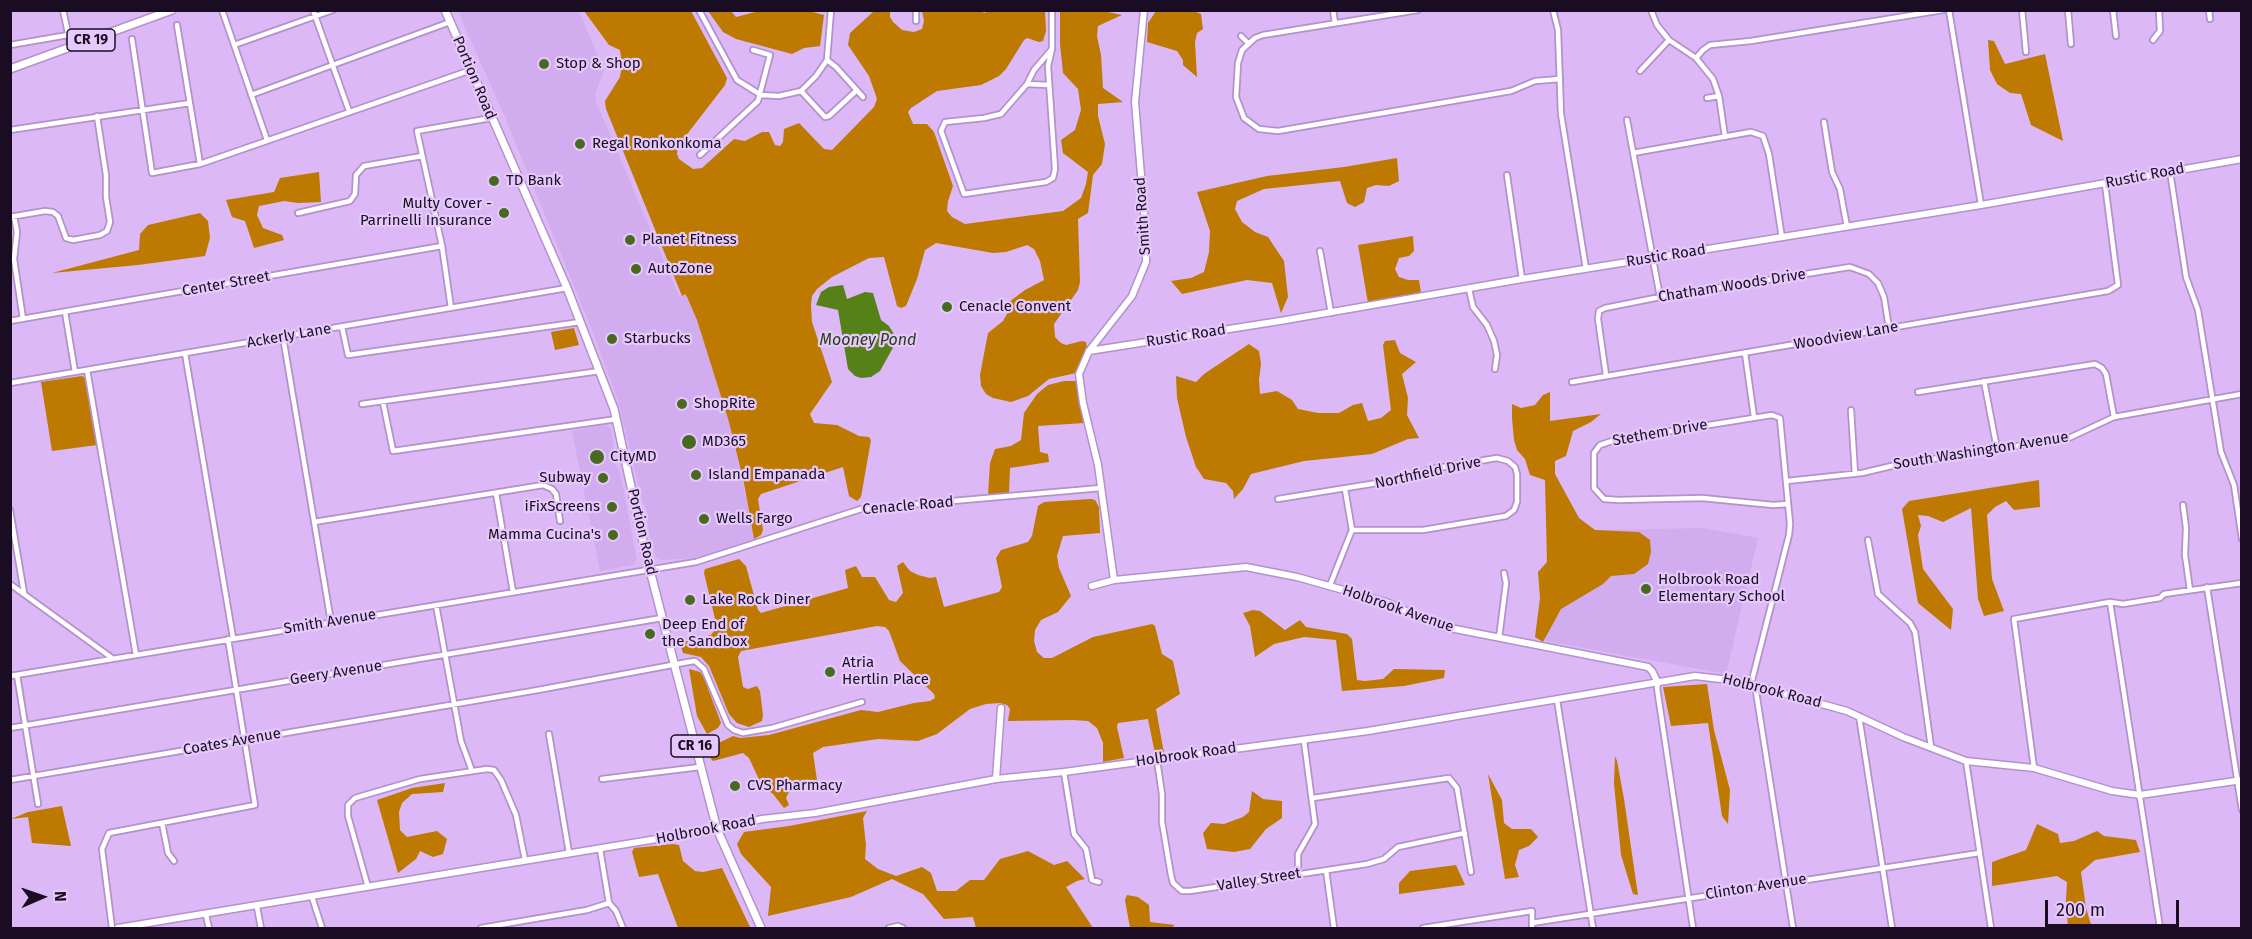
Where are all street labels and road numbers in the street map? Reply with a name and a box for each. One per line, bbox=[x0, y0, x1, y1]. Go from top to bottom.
road number: CR 19 bbox=[67, 29, 115, 51]
street label: Portion Road bbox=[448, 34, 500, 122]
street label: Rustic Road bbox=[2104, 160, 2186, 192]
street label: Smith Road bbox=[1131, 176, 1155, 256]
street label: Rustic Road bbox=[1625, 241, 1707, 271]
street label: Chatham Woods Drive bbox=[1657, 265, 1807, 307]
street label: Center Street bbox=[181, 267, 271, 301]
street label: Woodview Lane bbox=[1792, 318, 1900, 354]
street label: Ackerly Lane bbox=[245, 320, 333, 352]
street label: Rustic Road bbox=[1145, 321, 1227, 351]
street label: Stethem Drive bbox=[1611, 416, 1709, 450]
street label: South Washington Avenue bbox=[1892, 428, 2070, 474]
street label: Northfield Drive bbox=[1373, 453, 1483, 493]
street label: Portion Road bbox=[623, 487, 661, 577]
street label: Cenacle Road bbox=[862, 493, 954, 519]
street label: Holbrook Avenue bbox=[1340, 582, 1456, 636]
street label: Smith Avenue bbox=[283, 606, 377, 638]
street label: Geery Avenue bbox=[289, 657, 383, 689]
street label: Holbrook Road bbox=[1721, 670, 1823, 712]
street label: Coates Avenue bbox=[182, 725, 282, 759]
road number: CR 16 bbox=[671, 735, 719, 757]
street label: Holbrook Road bbox=[1135, 739, 1237, 771]
street label: Holbrook Road bbox=[655, 811, 757, 849]
street label: Valley Street bbox=[1216, 864, 1302, 896]
street label: Clinton Avenue bbox=[1704, 870, 1808, 904]

